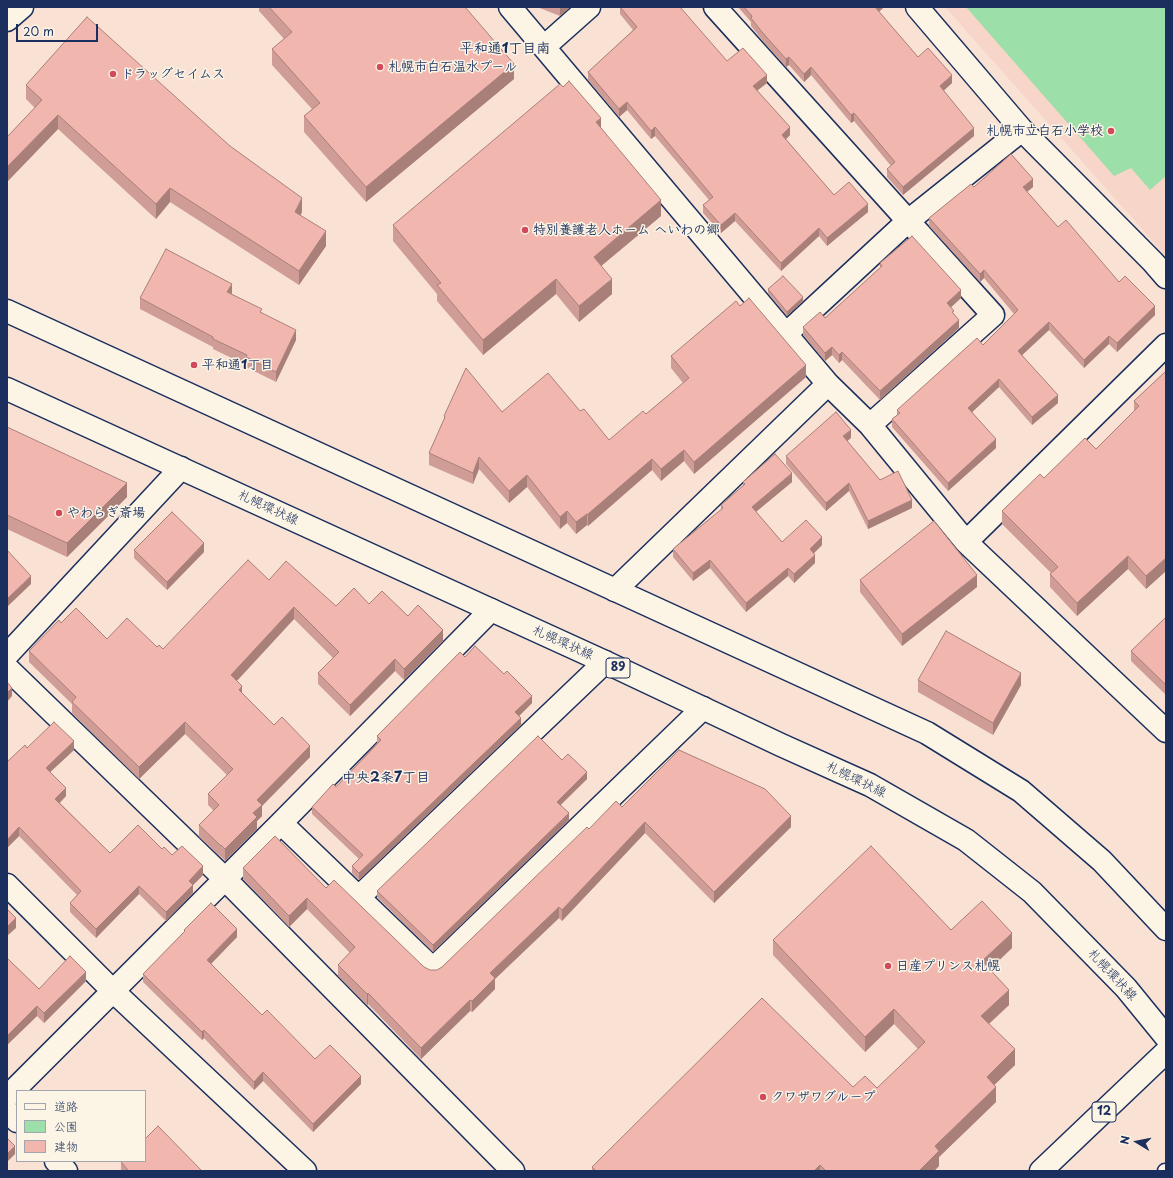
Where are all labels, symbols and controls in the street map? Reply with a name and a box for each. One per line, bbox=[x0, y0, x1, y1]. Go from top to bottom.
scale bar bbox=[18, 16, 100, 42]
text: 20 m bbox=[23, 22, 54, 40]
district label: 平和通1丁目南 bbox=[460, 41, 550, 57]
place label: 札幌市白石温水プール bbox=[388, 59, 517, 75]
marker: 札幌市白石温水プール bbox=[375, 62, 385, 72]
place label: ドラッグセイムス bbox=[121, 66, 225, 82]
marker: ドラッグセイムス bbox=[108, 69, 118, 79]
place label: 札幌市立白石小学校 bbox=[986, 123, 1103, 139]
marker: 札幌市立白石小学校 bbox=[1106, 126, 1116, 136]
place label: 特別養護老人ホーム へいわの郷 bbox=[533, 222, 719, 238]
marker: 特別養護老人ホーム へいわの郷 bbox=[520, 225, 530, 235]
place label: 平和通1丁目 bbox=[202, 357, 273, 373]
marker: 平和通1丁目 bbox=[189, 360, 199, 370]
street label: 札幌環状線 bbox=[235, 487, 301, 529]
place label: やわらぎ斎場 bbox=[67, 505, 145, 521]
marker: やわらぎ斎場 bbox=[54, 508, 64, 518]
street label: 札幌環状線 bbox=[530, 623, 596, 663]
road number: 89 bbox=[606, 658, 630, 678]
street label: 札幌環状線 bbox=[823, 759, 889, 801]
district label: 中央2条7丁目 bbox=[342, 770, 430, 786]
street label: 札幌環状線 bbox=[1084, 946, 1140, 1004]
place label: 日産プリンス札幌 bbox=[896, 958, 1000, 974]
marker: 日産プリンス札幌 bbox=[883, 961, 893, 971]
place label: クワザワグループ bbox=[771, 1089, 876, 1105]
legend bbox=[16, 1090, 146, 1162]
marker: クワザワグループ bbox=[758, 1092, 768, 1102]
text: 道路 bbox=[54, 1097, 78, 1115]
road number: 12 bbox=[1092, 1102, 1116, 1122]
text: 公園 bbox=[54, 1117, 78, 1135]
north arrow bbox=[1117, 1122, 1157, 1162]
text: N bbox=[1116, 1134, 1134, 1146]
text: 建物 bbox=[54, 1137, 78, 1155]

